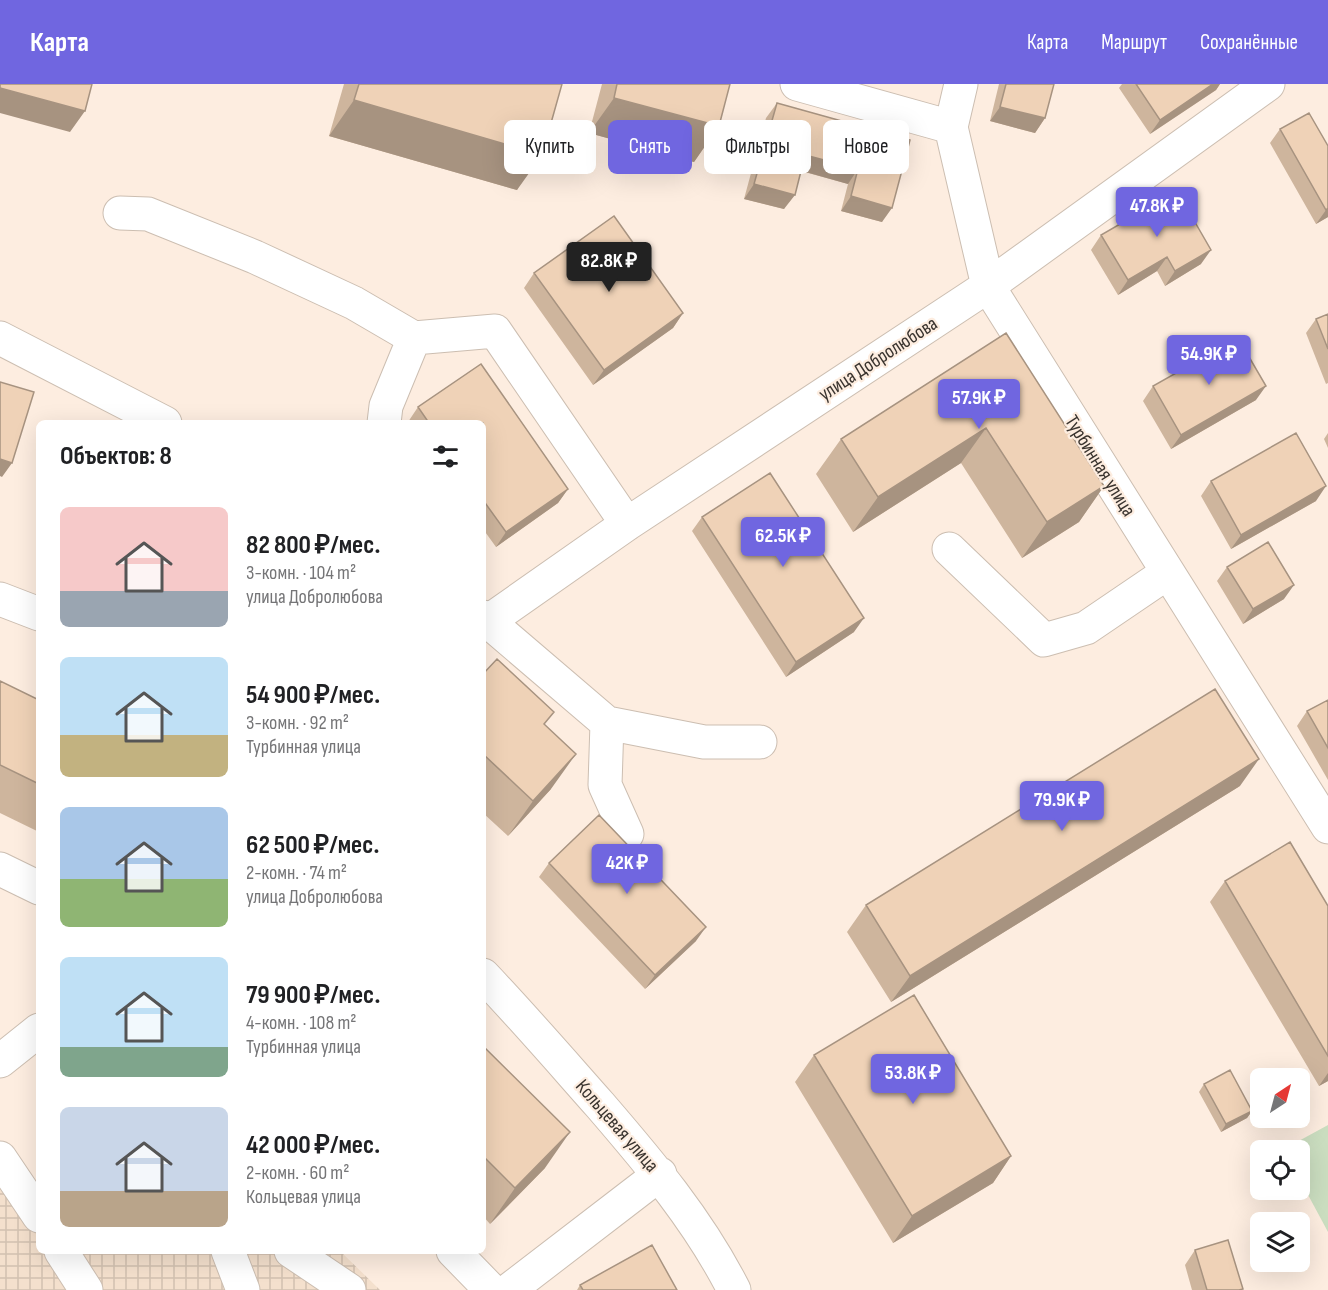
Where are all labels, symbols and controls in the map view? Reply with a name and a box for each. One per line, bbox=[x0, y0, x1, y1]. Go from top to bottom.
text: Карта bbox=[30, 26, 89, 59]
text: Карта bbox=[1027, 30, 1068, 55]
text: Маршрут bbox=[1101, 30, 1167, 55]
text: Сохранённые bbox=[1200, 30, 1298, 55]
chip: Купить bbox=[504, 120, 596, 174]
chip: Снять bbox=[608, 120, 692, 174]
chip: Фильтры bbox=[704, 120, 811, 174]
chip: Новое bbox=[823, 120, 909, 174]
pin: 47.8K ₽ bbox=[1102, 187, 1212, 238]
text: 47.8K ₽ bbox=[1130, 194, 1184, 218]
pin: 82.8K ₽ bbox=[554, 242, 664, 293]
text: 82.8K ₽ bbox=[581, 249, 637, 273]
street label: улица Добролюбова bbox=[814, 312, 942, 406]
pin: 54.9K ₽ bbox=[1154, 335, 1264, 386]
text: 54.9K ₽ bbox=[1181, 342, 1237, 366]
pin: 57.9K ₽ bbox=[924, 379, 1034, 430]
text: 57.9K ₽ bbox=[952, 386, 1006, 410]
street label: Турбинная улица bbox=[1059, 411, 1141, 521]
icon: filters bbox=[429, 440, 462, 473]
text: Объектов: 8 bbox=[60, 441, 172, 472]
pin: 62.5K ₽ bbox=[728, 517, 838, 568]
text: 62.5K ₽ bbox=[755, 524, 811, 548]
text: 82 800 ₽/мес. bbox=[246, 530, 381, 561]
icon: home bbox=[108, 531, 180, 603]
text: 3-комн. · 104 m² bbox=[246, 561, 356, 585]
text: улица Добролюбова bbox=[246, 585, 383, 609]
text: 54 900 ₽/мес. bbox=[246, 680, 380, 711]
icon: home bbox=[108, 681, 180, 753]
text: 3-комн. · 92 m² bbox=[246, 711, 349, 735]
text: Турбинная улица bbox=[246, 735, 361, 759]
pin: 79.9K ₽ bbox=[1007, 781, 1117, 832]
text: 79.9K ₽ bbox=[1034, 788, 1090, 812]
text: 62 500 ₽/мес. bbox=[246, 830, 380, 861]
icon: home bbox=[108, 831, 180, 903]
pin: 42K ₽ bbox=[585, 844, 669, 895]
text: 42K ₽ bbox=[606, 851, 648, 875]
text: 2-комн. · 74 m² bbox=[246, 861, 347, 885]
text: улица Добролюбова bbox=[246, 885, 383, 909]
text: 79 900 ₽/мес. bbox=[246, 980, 380, 1011]
icon: home bbox=[108, 981, 180, 1053]
text: 4-комн. · 108 m² bbox=[246, 1011, 357, 1035]
text: Турбинная улица bbox=[246, 1035, 361, 1059]
pin: 53.8K ₽ bbox=[858, 1054, 968, 1105]
text: 53.8K ₽ bbox=[885, 1061, 941, 1085]
north arrow bbox=[1250, 1068, 1310, 1128]
map controls bbox=[1250, 1068, 1310, 1272]
street label: Кольцевая улица bbox=[570, 1075, 664, 1177]
text: 42 000 ₽/мес. bbox=[246, 1130, 380, 1161]
icon: home bbox=[108, 1131, 180, 1203]
button: locate bbox=[1250, 1140, 1310, 1200]
text: 2-комн. · 60 m² bbox=[246, 1161, 349, 1185]
text: Кольцевая улица bbox=[246, 1185, 361, 1209]
button: layers bbox=[1250, 1212, 1310, 1272]

